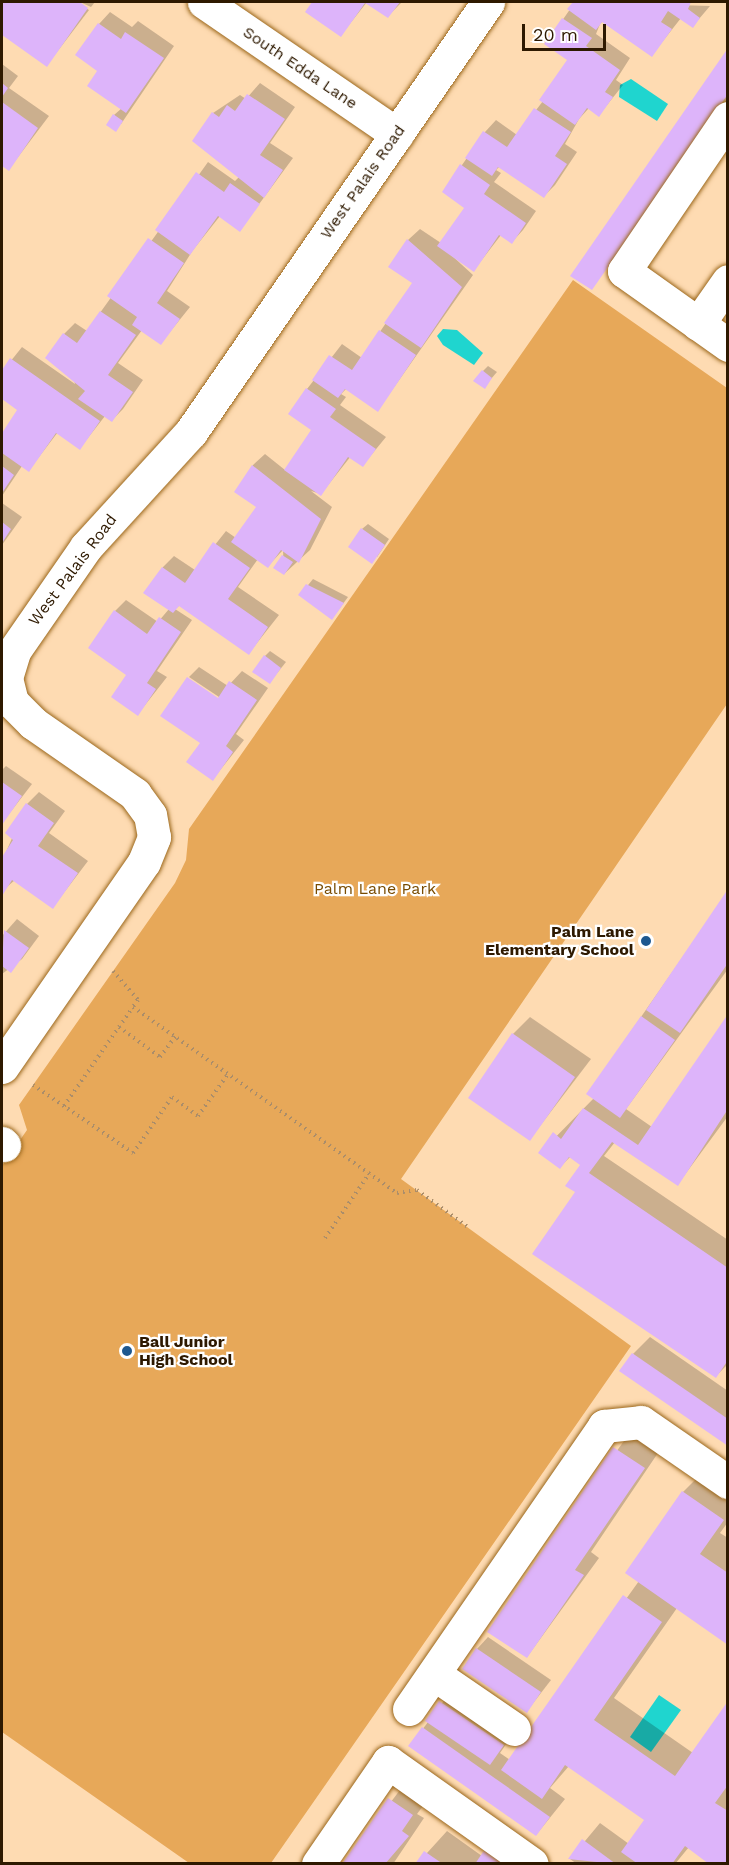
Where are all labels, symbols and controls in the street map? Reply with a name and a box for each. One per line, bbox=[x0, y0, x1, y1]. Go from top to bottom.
scale bar bbox=[525, 12, 609, 50]
street label: South Edda Lane bbox=[239, 23, 361, 113]
text: 20 m bbox=[533, 24, 578, 45]
street label: West Palais Road bbox=[317, 121, 409, 243]
street label: West Palais Road bbox=[25, 510, 121, 630]
park label: Palm Lane Park bbox=[314, 879, 436, 899]
place label: Palm Lane Elementary School bbox=[485, 922, 634, 960]
marker: Palm Lane Elementary School bbox=[639, 934, 653, 948]
place label: Ball Junior High School bbox=[139, 1332, 233, 1370]
marker: Ball Junior High School bbox=[120, 1344, 134, 1358]

